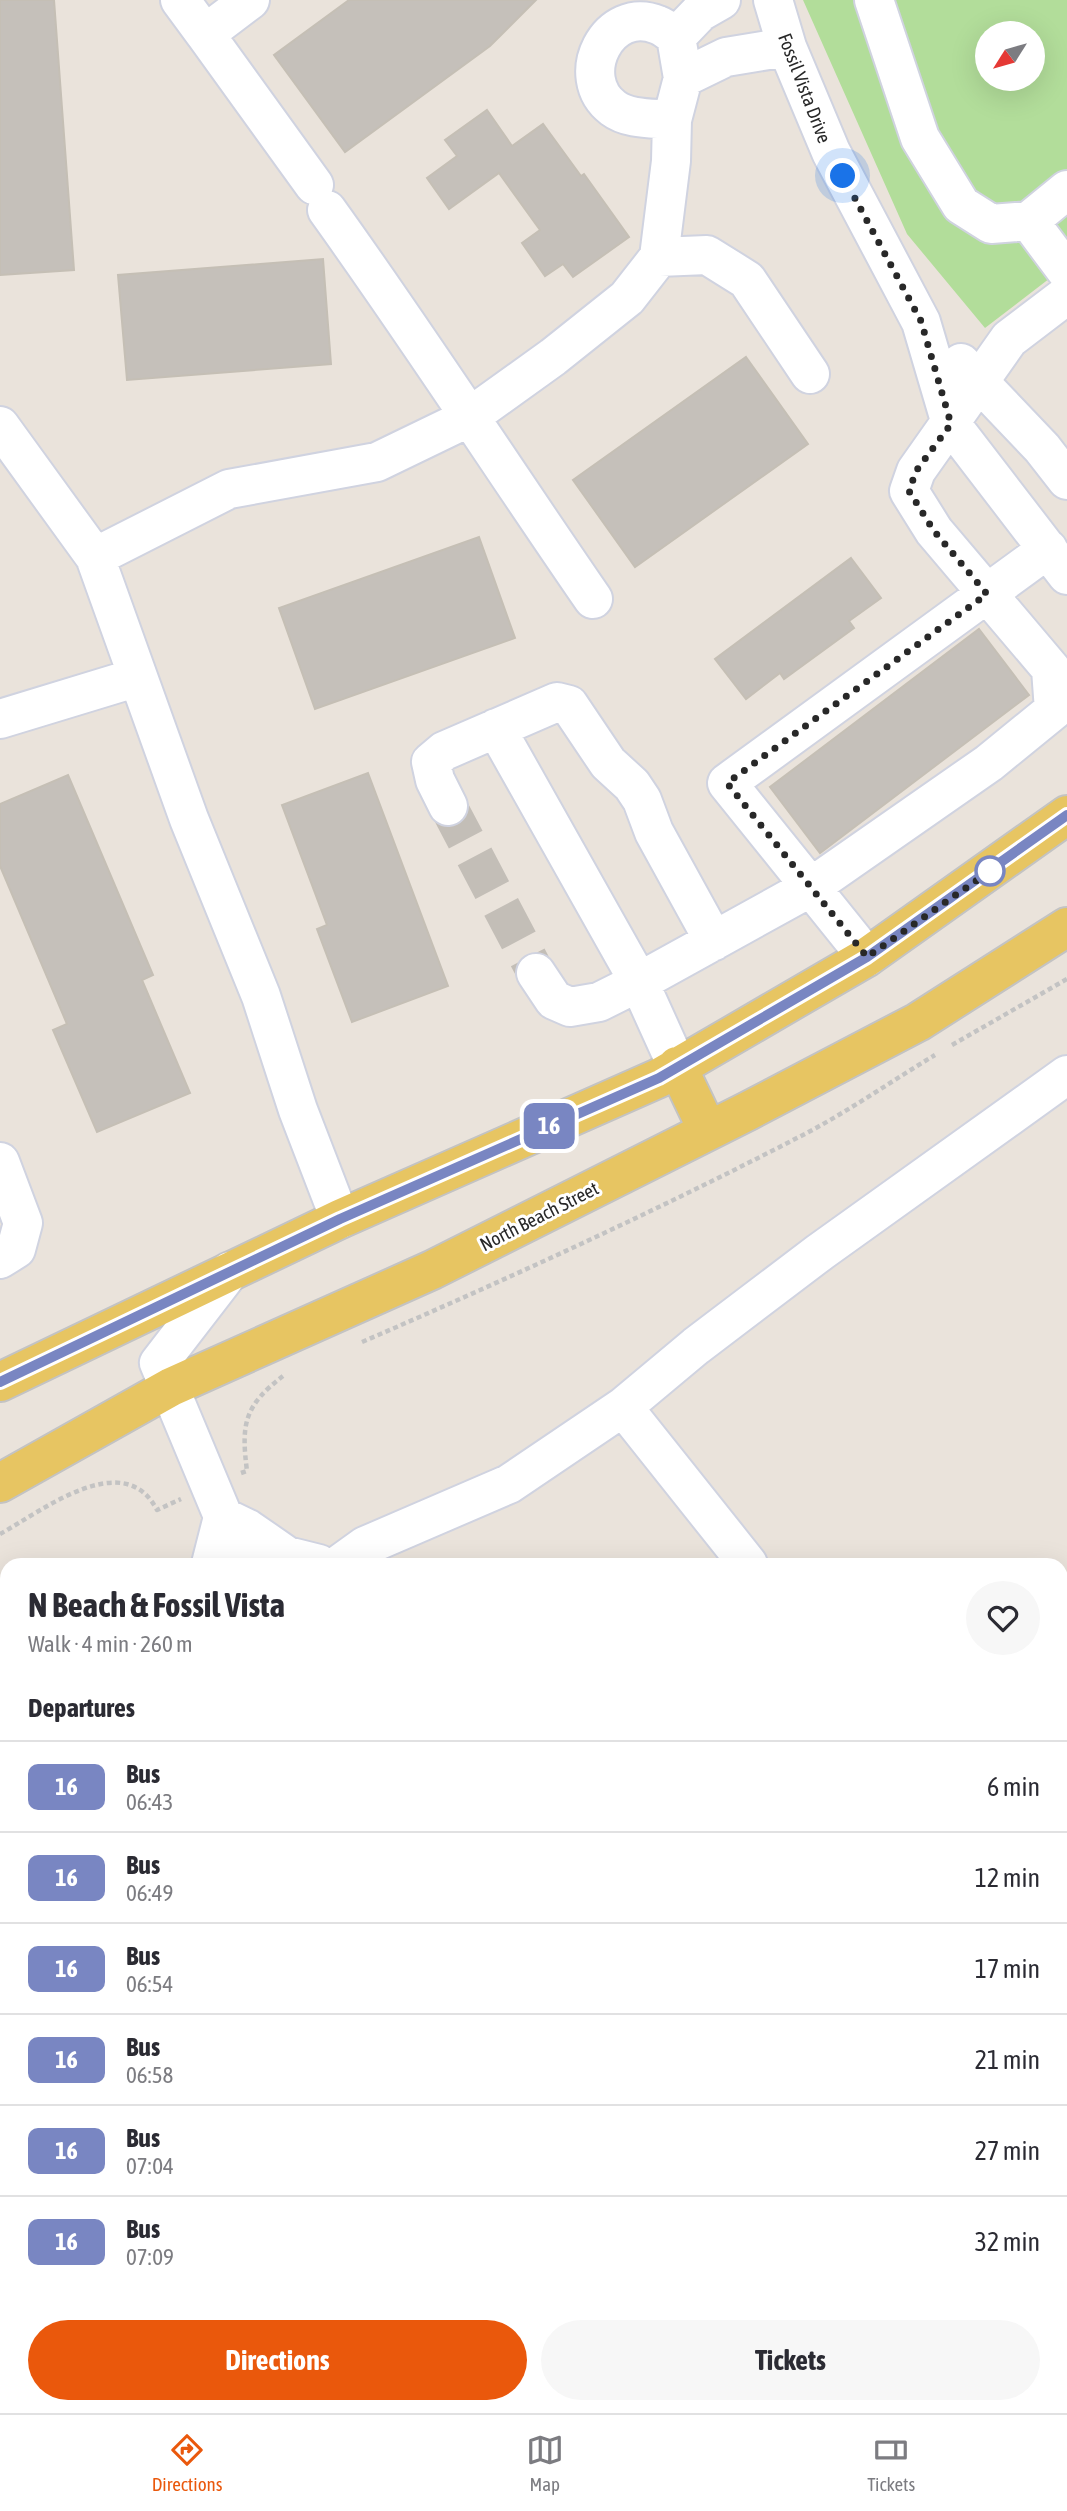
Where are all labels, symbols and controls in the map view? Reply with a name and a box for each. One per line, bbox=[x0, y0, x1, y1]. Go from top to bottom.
north arrow bbox=[975, 21, 1045, 91]
map controls bbox=[975, 21, 1045, 91]
street label: Fossil Vista Drive bbox=[774, 30, 836, 146]
your location bbox=[825, 158, 860, 193]
unlabelled marker bbox=[975, 856, 1005, 886]
line badge: 16 bbox=[518, 1103, 580, 1149]
text: 16 bbox=[538, 1112, 560, 1139]
street label: North Beach Street bbox=[476, 1177, 602, 1255]
button: heart bbox=[966, 1581, 1040, 1655]
text: N Beach & Fossil Vista bbox=[28, 1586, 285, 1624]
text: Walk · 4 min · 260 m bbox=[28, 1631, 192, 1657]
text: Departures bbox=[28, 1693, 135, 1723]
text: Bus bbox=[126, 1759, 160, 1789]
text: 6 min bbox=[987, 1772, 1040, 1802]
text: 16 bbox=[55, 1773, 78, 1800]
text: 06:43 bbox=[126, 1789, 173, 1815]
text: Bus bbox=[126, 1850, 160, 1880]
text: 12 min bbox=[975, 1863, 1040, 1893]
text: 16 bbox=[55, 1864, 78, 1891]
text: 06:49 bbox=[126, 1880, 173, 1906]
text: Bus bbox=[126, 1941, 160, 1971]
text: 17 min bbox=[975, 1954, 1040, 1984]
text: 16 bbox=[55, 1955, 78, 1982]
text: 06:54 bbox=[126, 1971, 173, 1997]
text: Bus bbox=[126, 2032, 160, 2062]
text: 21 min bbox=[975, 2045, 1040, 2075]
text: 16 bbox=[55, 2046, 78, 2073]
text: 06:58 bbox=[126, 2062, 173, 2088]
text: Bus bbox=[126, 2123, 160, 2153]
text: 27 min bbox=[975, 2136, 1040, 2166]
text: 16 bbox=[55, 2137, 78, 2164]
text: 07:04 bbox=[126, 2153, 174, 2179]
text: Bus bbox=[126, 2214, 160, 2244]
text: 32 min bbox=[975, 2227, 1040, 2257]
text: 16 bbox=[55, 2228, 78, 2255]
text: 07:09 bbox=[126, 2244, 174, 2270]
button: Directions bbox=[28, 2320, 527, 2400]
button: Tickets bbox=[541, 2320, 1040, 2400]
tab: Directions bbox=[152, 2431, 223, 2495]
tab: Map bbox=[526, 2431, 564, 2495]
tab: Tickets bbox=[867, 2431, 915, 2495]

